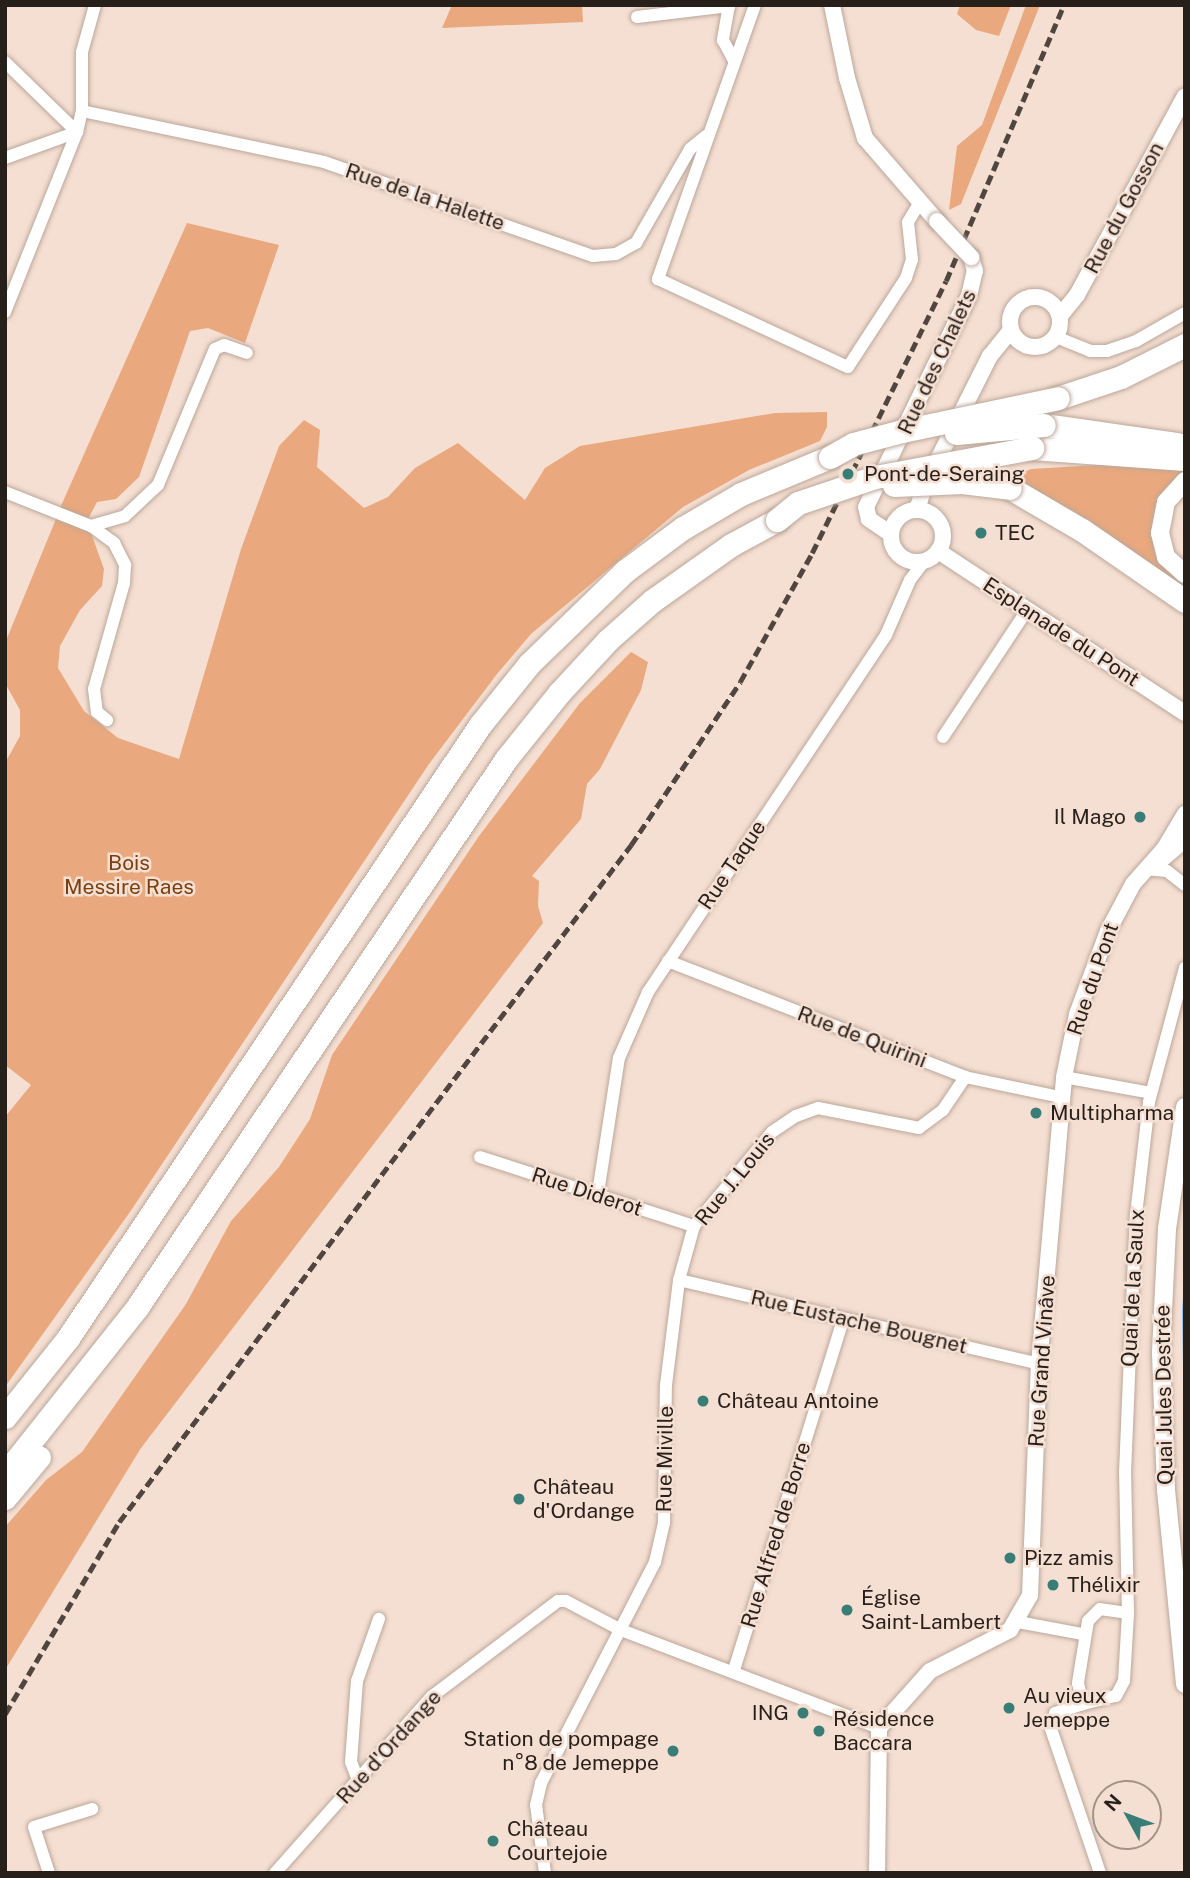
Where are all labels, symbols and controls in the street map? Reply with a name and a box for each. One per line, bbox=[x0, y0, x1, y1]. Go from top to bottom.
street label: Rue du Gosson bbox=[1079, 138, 1169, 278]
street label: Rue de la Halette bbox=[342, 158, 508, 236]
street label: Rue des Chalets bbox=[892, 285, 982, 439]
place label: Pont-de-Seraing bbox=[864, 461, 1024, 487]
marker: Pont-de-Seraing bbox=[838, 464, 858, 484]
place label: TEC bbox=[995, 520, 1035, 546]
marker: TEC bbox=[973, 525, 989, 541]
street label: Esplanade du Pont bbox=[978, 572, 1144, 692]
place label: Il Mago bbox=[1054, 804, 1126, 830]
marker: Il Mago bbox=[1132, 809, 1148, 825]
street label: Rue Taque bbox=[693, 815, 771, 915]
park label: Bois Messire Raes bbox=[64, 850, 194, 900]
street label: Rue du Pont bbox=[1062, 919, 1124, 1039]
street label: Rue de Quirini bbox=[794, 1001, 930, 1073]
place label: Multipharma bbox=[1050, 1100, 1174, 1126]
marker: Multipharma bbox=[1028, 1105, 1044, 1121]
street label: Rue J. Louis bbox=[690, 1127, 780, 1231]
street label: Rue Diderot bbox=[528, 1162, 646, 1222]
street label: Quai de la Saulx bbox=[1116, 1208, 1150, 1368]
street label: Rue Grand Vinâve bbox=[1023, 1274, 1061, 1448]
street label: Rue Eustache Bougnet bbox=[748, 1285, 970, 1359]
street label: Quai Jules Destrée bbox=[1150, 1305, 1178, 1485]
place label: Château Antoine bbox=[717, 1388, 879, 1414]
marker: Château Antoine bbox=[695, 1393, 711, 1409]
street label: Rue Miville bbox=[651, 1405, 679, 1513]
street label: Rue Alfred de Borre bbox=[736, 1439, 816, 1631]
place label: Château d'Ordange bbox=[533, 1474, 635, 1524]
marker: Château d'Ordange bbox=[511, 1491, 527, 1507]
place label: Pizz amis bbox=[1024, 1545, 1114, 1571]
marker: Pizz amis bbox=[1002, 1550, 1018, 1566]
place label: Thélixir bbox=[1067, 1572, 1140, 1598]
marker: Thélixir bbox=[1045, 1577, 1061, 1593]
place label: Église Saint-Lambert bbox=[861, 1585, 1001, 1635]
marker: Église Saint-Lambert bbox=[839, 1602, 855, 1618]
place label: Au vieux Jemeppe bbox=[1023, 1683, 1110, 1733]
street label: Rue d'Ordange bbox=[331, 1685, 447, 1809]
place label: ING bbox=[752, 1700, 789, 1726]
marker: Au vieux Jemeppe bbox=[1001, 1700, 1017, 1716]
marker: ING bbox=[795, 1705, 811, 1721]
place label: Résidence Baccara bbox=[833, 1706, 934, 1756]
marker: Résidence Baccara bbox=[811, 1723, 827, 1739]
place label: Station de pompage n°8 de Jemeppe bbox=[463, 1726, 659, 1776]
marker: Station de pompage n°8 de Jemeppe bbox=[665, 1743, 681, 1759]
north arrow bbox=[1092, 1780, 1162, 1850]
text: N bbox=[1099, 1790, 1126, 1815]
place label: Château Courtejoie bbox=[507, 1816, 608, 1866]
marker: Château Courtejoie bbox=[485, 1833, 501, 1849]

